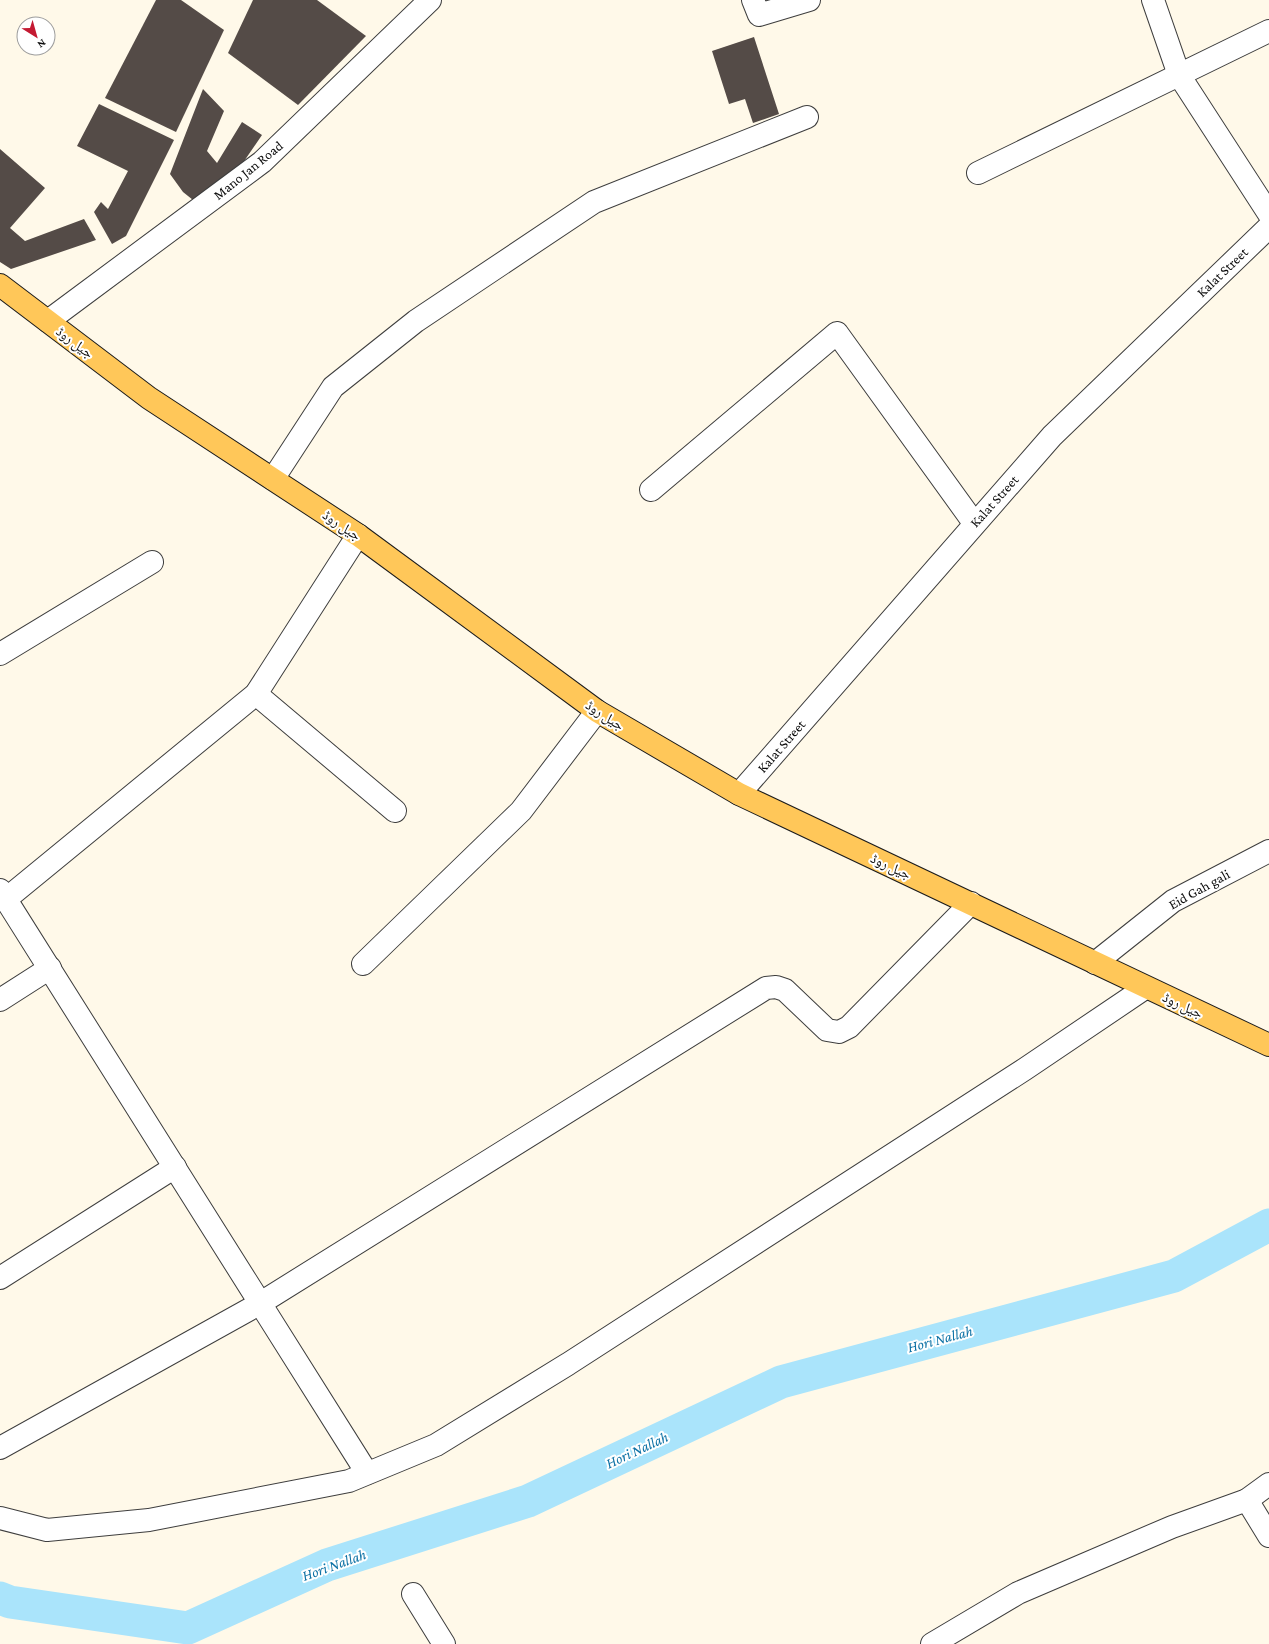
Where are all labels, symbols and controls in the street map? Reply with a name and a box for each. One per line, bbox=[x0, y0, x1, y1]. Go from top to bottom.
north arrow bbox=[16, 16, 56, 56]
text: N bbox=[35, 37, 49, 51]
street label: Mano Jan Road bbox=[210, 137, 286, 203]
street label: Kalat Street bbox=[1193, 244, 1251, 300]
street label: جیل روڈ bbox=[53, 323, 97, 362]
street label: Kalat Street bbox=[966, 471, 1022, 530]
street label: جیل روڈ bbox=[319, 506, 364, 544]
street label: جیل روڈ bbox=[582, 697, 627, 734]
street label: Kalat Street bbox=[754, 716, 808, 776]
street label: جیل روڈ bbox=[868, 850, 914, 883]
street label: Eid Gah gali bbox=[1166, 866, 1233, 912]
street label: جیل روڈ bbox=[1160, 989, 1206, 1022]
water label: Hori Nallah bbox=[906, 1323, 974, 1355]
water label: Hori Nallah bbox=[603, 1429, 671, 1471]
water label: Hori Nallah bbox=[300, 1546, 368, 1584]

